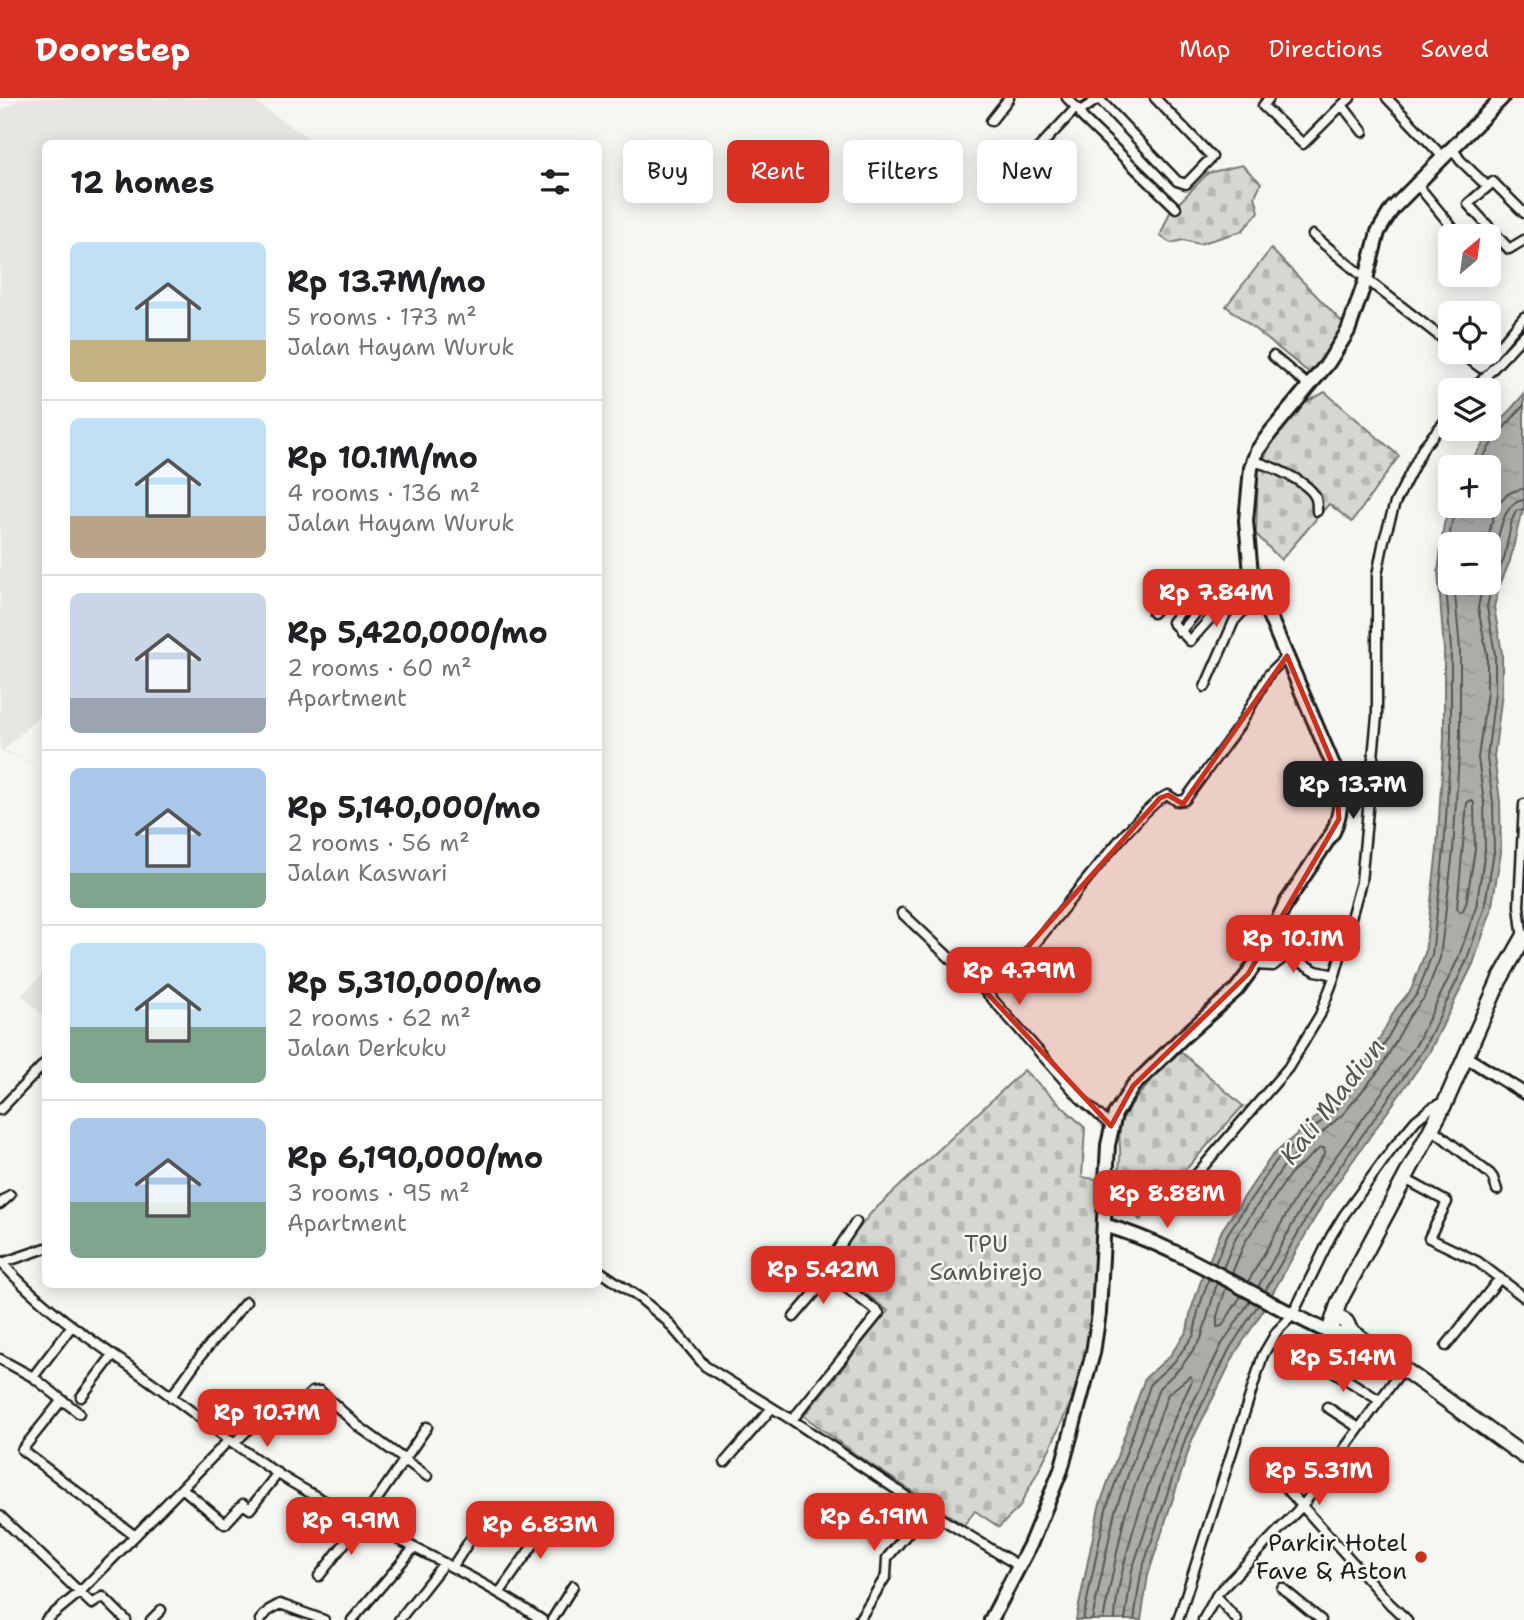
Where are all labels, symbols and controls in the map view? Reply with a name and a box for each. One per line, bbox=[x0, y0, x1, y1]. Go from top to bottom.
text: Doorstep bbox=[35, 27, 190, 72]
text: Map bbox=[1179, 33, 1230, 65]
text: Directions bbox=[1268, 33, 1383, 65]
text: Saved bbox=[1421, 33, 1489, 65]
chip: Buy bbox=[623, 140, 713, 203]
chip: Rent bbox=[727, 140, 829, 203]
chip: Filters bbox=[843, 140, 963, 203]
chip: New bbox=[977, 140, 1077, 203]
text: 12 homes bbox=[70, 162, 214, 203]
icon: filters bbox=[536, 163, 574, 201]
north arrow bbox=[1438, 224, 1502, 287]
map controls bbox=[1438, 224, 1501, 595]
text: Rp 13.7M/mo bbox=[287, 261, 486, 302]
icon: home bbox=[126, 270, 210, 354]
button: locate bbox=[1438, 301, 1501, 364]
text: 5 rooms · 173 m² bbox=[287, 302, 477, 332]
text: Jalan Hayam Wuruk bbox=[287, 332, 514, 362]
button: layers bbox=[1438, 378, 1501, 441]
text: Rp 10.1M/mo bbox=[287, 437, 478, 478]
icon: home bbox=[126, 446, 210, 530]
button: + bbox=[1438, 455, 1501, 518]
text: 4 rooms · 136 m² bbox=[287, 478, 480, 508]
text: Jalan Hayam Wuruk bbox=[287, 508, 514, 538]
button: − bbox=[1438, 532, 1501, 595]
pin: Rp 7.84M bbox=[1144, 570, 1288, 629]
text: Rp 7.84M bbox=[1159, 577, 1273, 607]
text: Rp 5,420,000/mo bbox=[287, 612, 548, 653]
icon: home bbox=[126, 621, 210, 705]
text: 2 rooms · 60 m² bbox=[287, 653, 472, 683]
text: Apartment bbox=[287, 683, 407, 713]
pin: Rp 13.7M bbox=[1281, 762, 1425, 821]
text: Rp 13.7M bbox=[1299, 769, 1407, 799]
text: Rp 5,140,000/mo bbox=[287, 787, 541, 828]
icon: home bbox=[126, 796, 210, 880]
text: 2 rooms · 56 m² bbox=[287, 828, 470, 858]
text: Jalan Kaswari bbox=[287, 858, 448, 888]
pin: Rp 10.1M bbox=[1221, 916, 1365, 975]
text: Rp 10.1M bbox=[1242, 923, 1344, 953]
pin: Rp 4.79M bbox=[947, 948, 1091, 1007]
text: Rp 4.79M bbox=[962, 955, 1076, 985]
text: Rp 5,310,000/mo bbox=[287, 962, 542, 1003]
icon: home bbox=[126, 971, 210, 1055]
text: 2 rooms · 62 m² bbox=[287, 1003, 471, 1033]
water label: Kali Madiun bbox=[1271, 1030, 1392, 1171]
text: Jalan Derkuku bbox=[287, 1033, 447, 1063]
text: Rp 6,190,000/mo bbox=[287, 1137, 543, 1178]
icon: home bbox=[126, 1146, 210, 1230]
pin: Rp 8.88M bbox=[1095, 1170, 1239, 1230]
text: 3 rooms · 95 m² bbox=[287, 1178, 470, 1208]
text: Rp 8.88M bbox=[1109, 1178, 1225, 1208]
text: Apartment bbox=[287, 1208, 407, 1238]
park label: TPU Sambirejo bbox=[930, 1228, 1042, 1288]
pin: Rp 5.42M bbox=[751, 1246, 895, 1306]
text: Rp 5.42M bbox=[767, 1254, 879, 1284]
pin: Rp 5.14M bbox=[1271, 1334, 1415, 1394]
text: Rp 5.14M bbox=[1290, 1342, 1396, 1372]
pin: Rp 10.7M bbox=[195, 1390, 339, 1449]
text: Rp 10.7M bbox=[214, 1397, 320, 1427]
pin: Rp 5.31M bbox=[1247, 1448, 1391, 1507]
text: Rp 5.31M bbox=[1265, 1455, 1373, 1485]
pin: Rp 6.19M bbox=[802, 1494, 946, 1553]
pin: Rp 9.9M bbox=[286, 1498, 416, 1557]
text: Rp 6.19M bbox=[820, 1501, 928, 1531]
pin: Rp 6.83M bbox=[468, 1502, 612, 1561]
text: Rp 9.9M bbox=[302, 1505, 400, 1535]
text: Rp 6.83M bbox=[482, 1509, 598, 1539]
place label: Parkir Hotel Fave & Aston bbox=[1256, 1527, 1408, 1587]
marker: Parkir Hotel Fave & Aston bbox=[1413, 1549, 1429, 1565]

